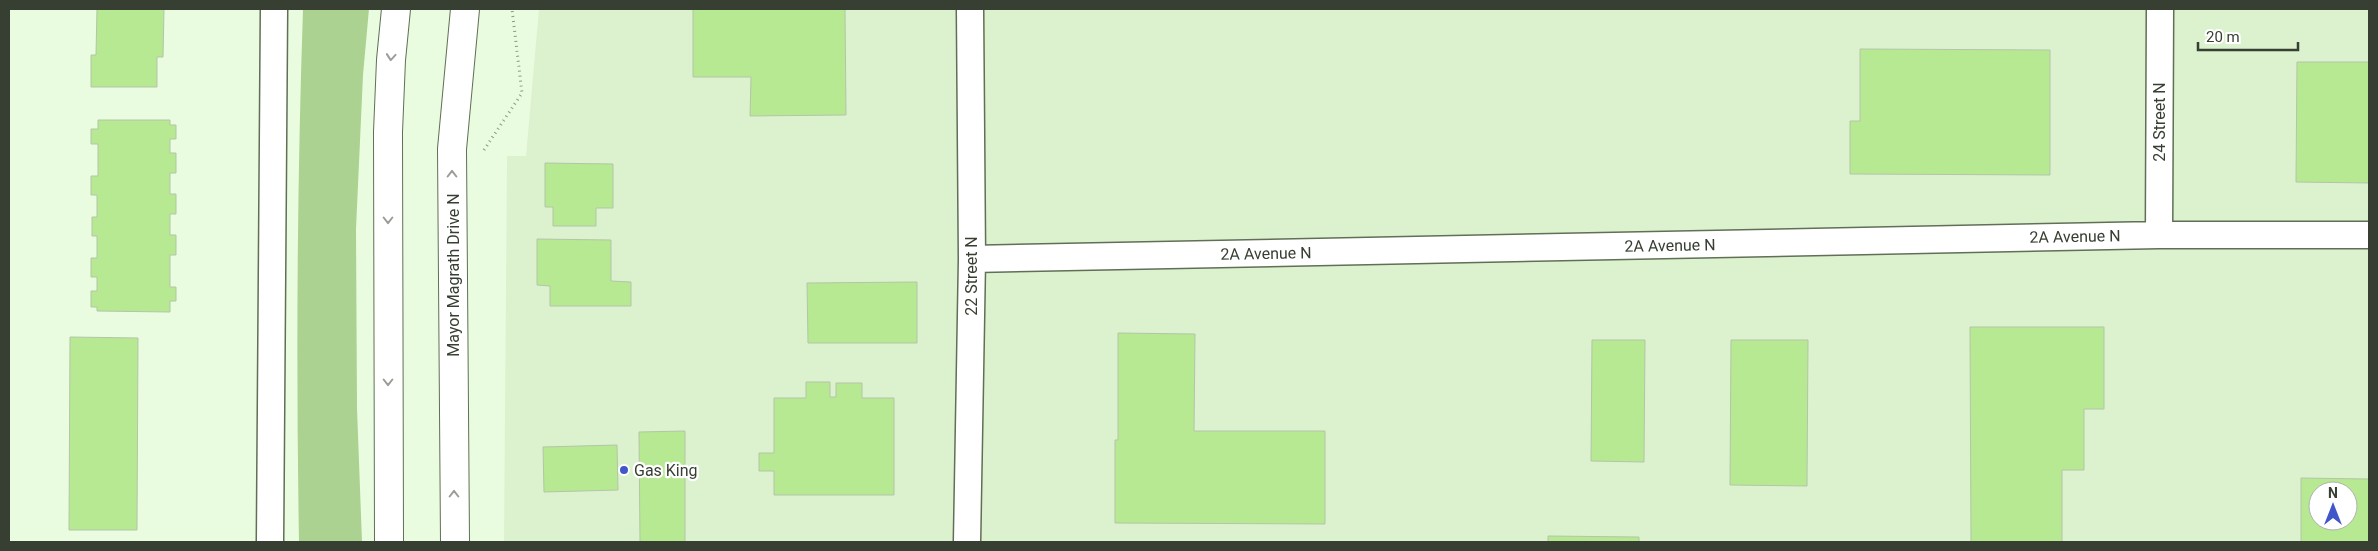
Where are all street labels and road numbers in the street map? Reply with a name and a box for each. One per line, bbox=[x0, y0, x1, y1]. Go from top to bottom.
street label: 24 Street N bbox=[2150, 82, 2169, 162]
street label: Mayor Magrath Drive N bbox=[444, 193, 463, 357]
street label: 2A Avenue N bbox=[2029, 226, 2121, 247]
street label: 2A Avenue N bbox=[1624, 235, 1716, 256]
street label: 22 Street N bbox=[962, 236, 981, 316]
street label: 2A Avenue N bbox=[1220, 243, 1312, 264]

